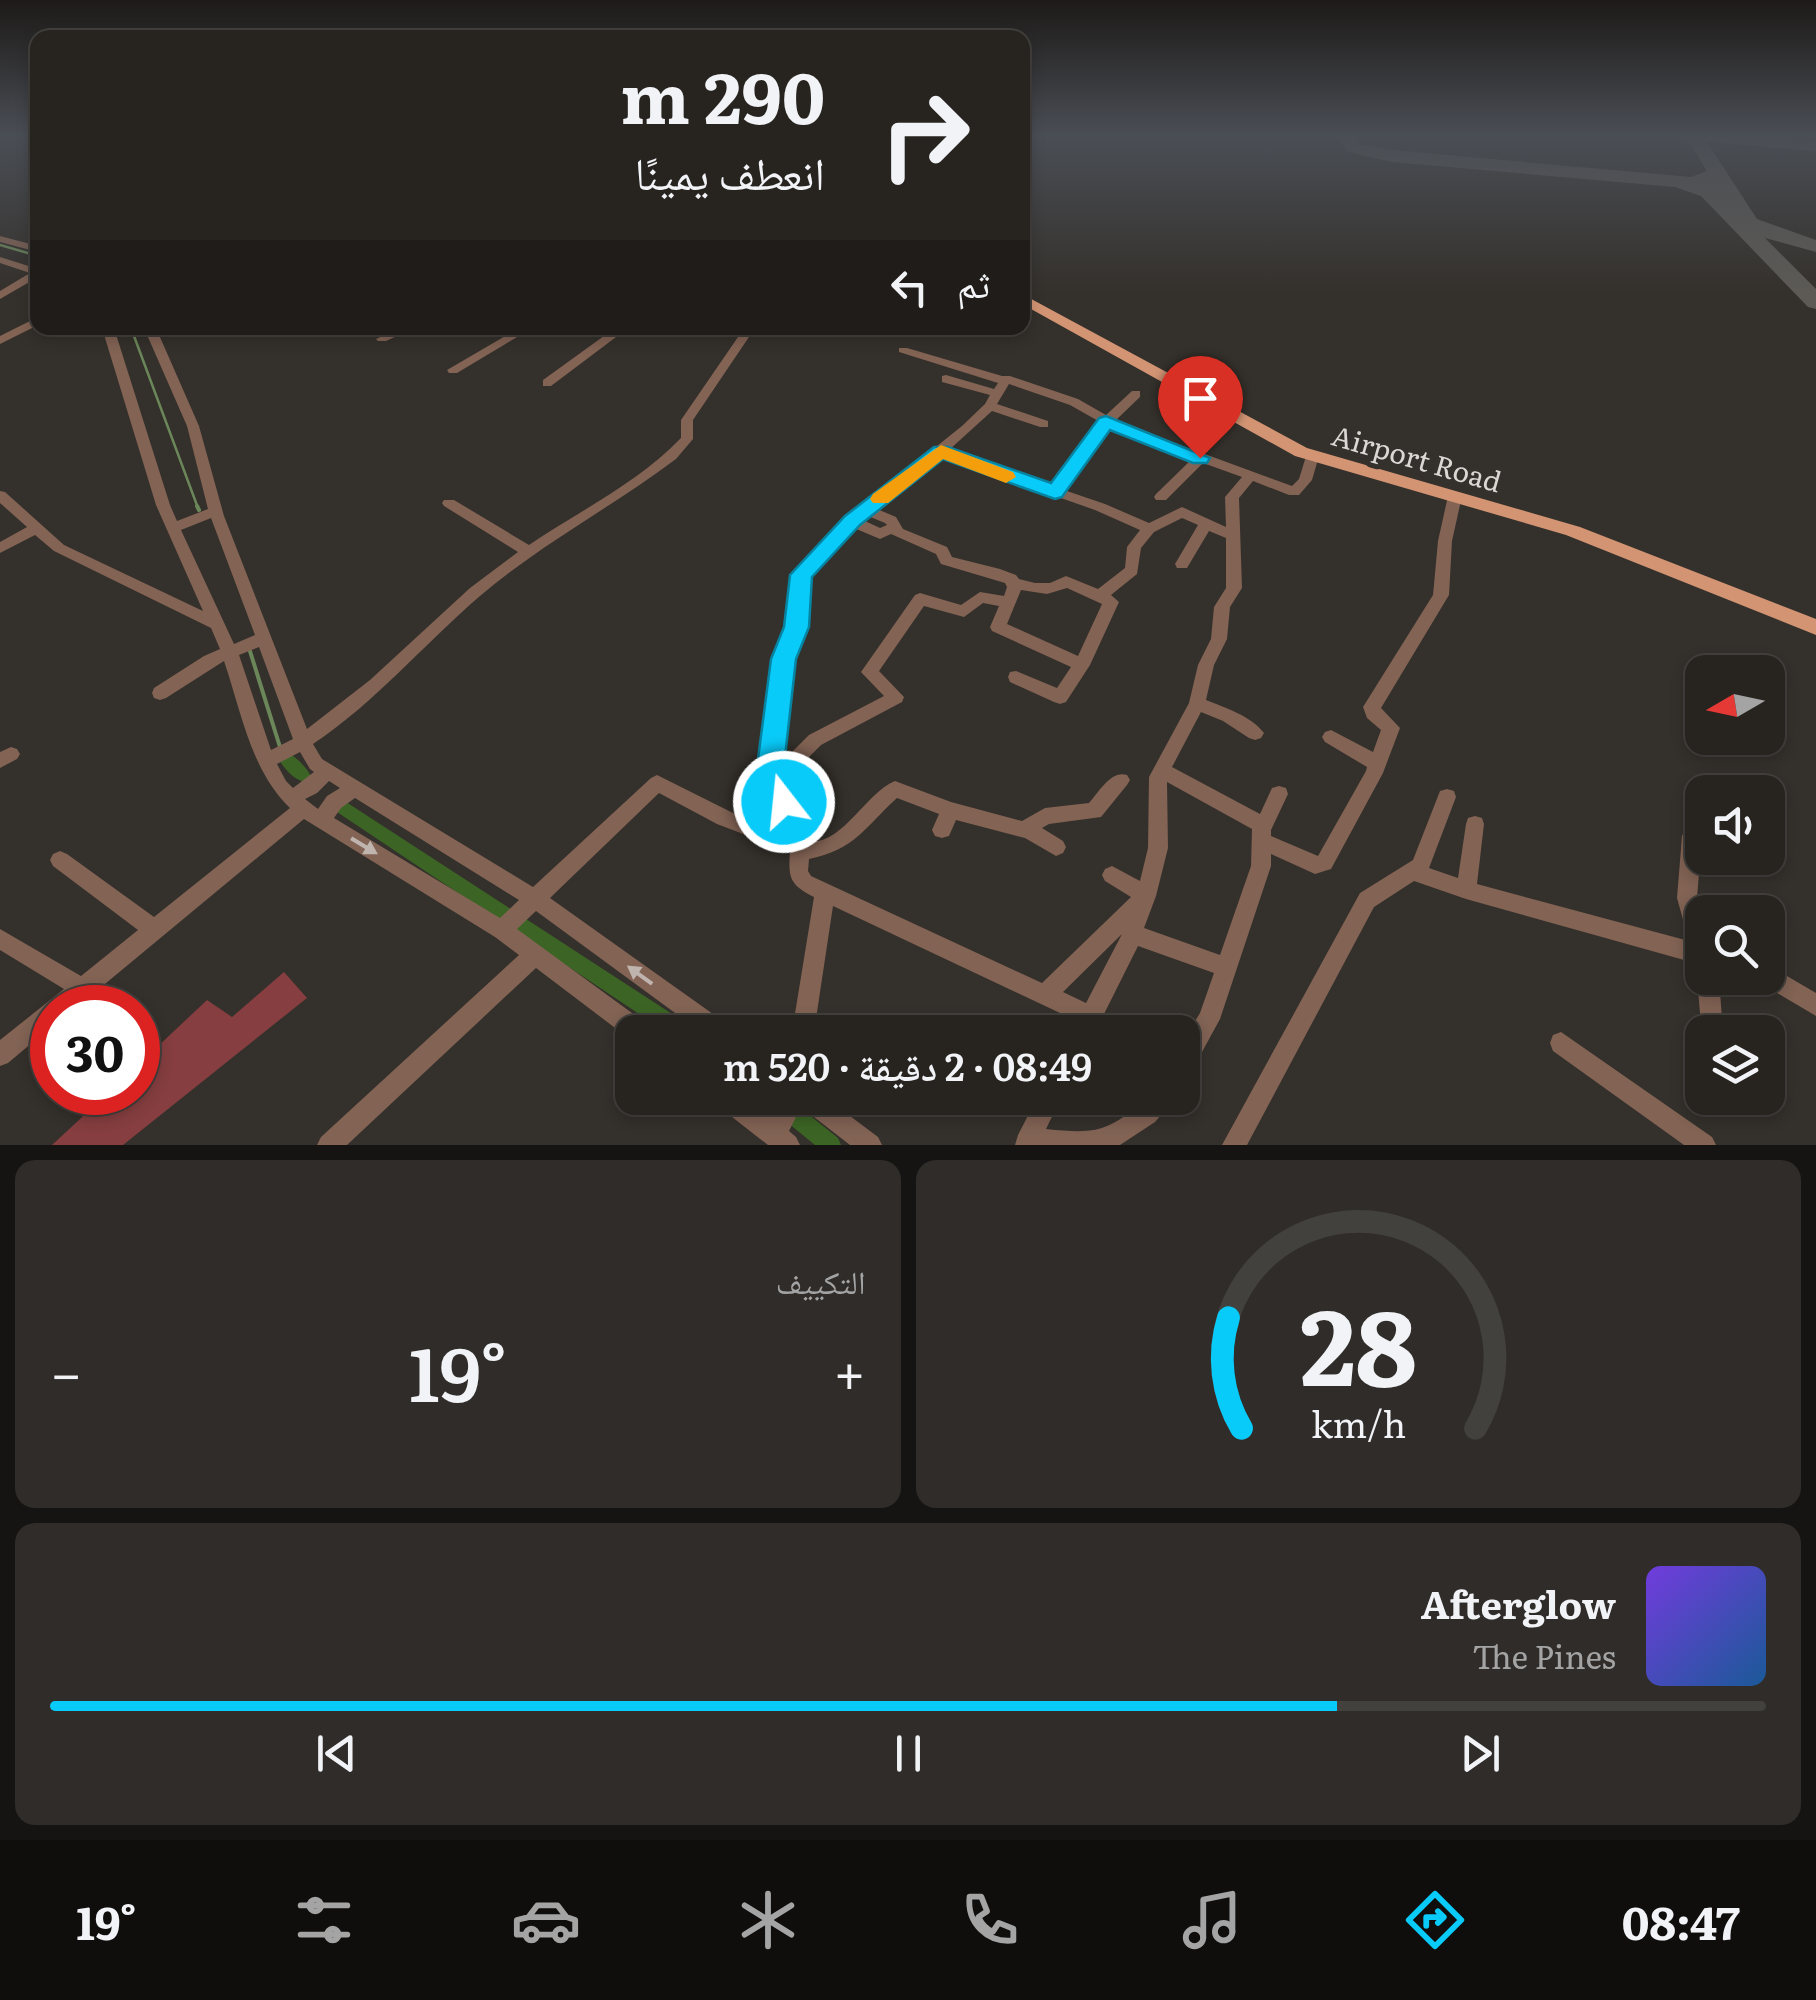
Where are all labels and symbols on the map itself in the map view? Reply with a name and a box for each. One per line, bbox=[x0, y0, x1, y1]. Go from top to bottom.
pin bbox=[1158, 356, 1243, 459]
street label: Airport Road bbox=[1327, 413, 1507, 501]
north arrow bbox=[1685, 655, 1785, 755]
position arrow bbox=[732, 750, 836, 854]
one-way arrow bbox=[350, 837, 378, 854]
one-way arrow bbox=[627, 966, 653, 985]
speed limit sign: 30 bbox=[30, 985, 160, 1115]

